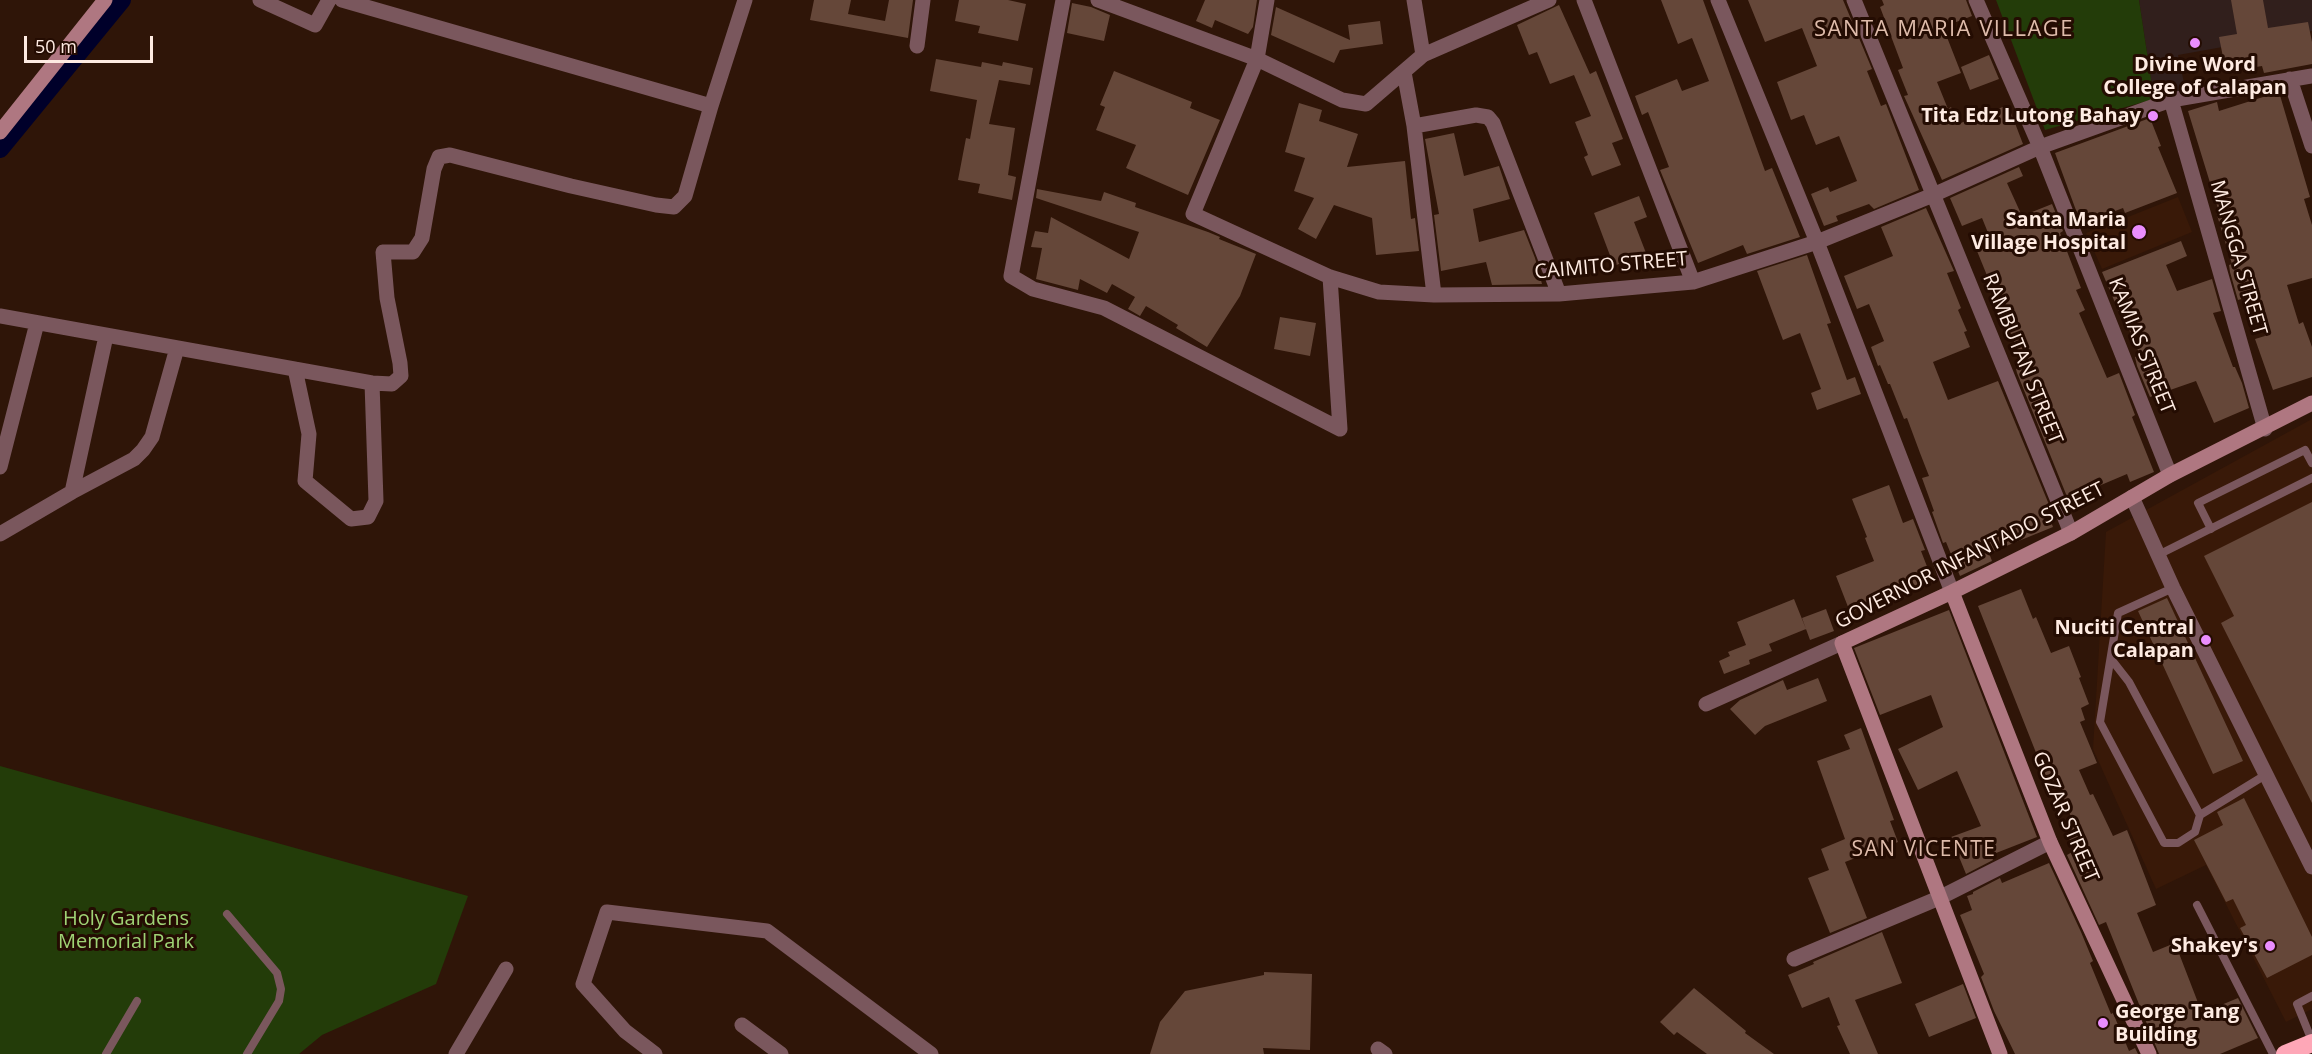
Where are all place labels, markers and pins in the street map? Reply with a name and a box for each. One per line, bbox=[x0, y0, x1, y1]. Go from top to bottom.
marker: Divine Word College of Calapan bbox=[2188, 36, 2202, 50]
place label: Divine Word College of Calapan bbox=[2103, 53, 2287, 100]
place label: Tita Edz Lutong Bahay bbox=[1921, 104, 2141, 128]
marker: Tita Edz Lutong Bahay bbox=[2146, 109, 2160, 123]
place label: Santa Maria Village Hospital bbox=[1971, 208, 2126, 255]
marker: Santa Maria Village Hospital bbox=[2130, 223, 2148, 241]
place label: Nuciti Central Calapan bbox=[2055, 616, 2194, 663]
marker: Nuciti Central Calapan bbox=[2199, 633, 2213, 647]
place label: Shakey's bbox=[2171, 934, 2258, 958]
marker: Shakey's bbox=[2263, 939, 2277, 953]
place label: George Tang Building bbox=[2115, 1000, 2239, 1047]
marker: George Tang Building bbox=[2096, 1016, 2110, 1030]

